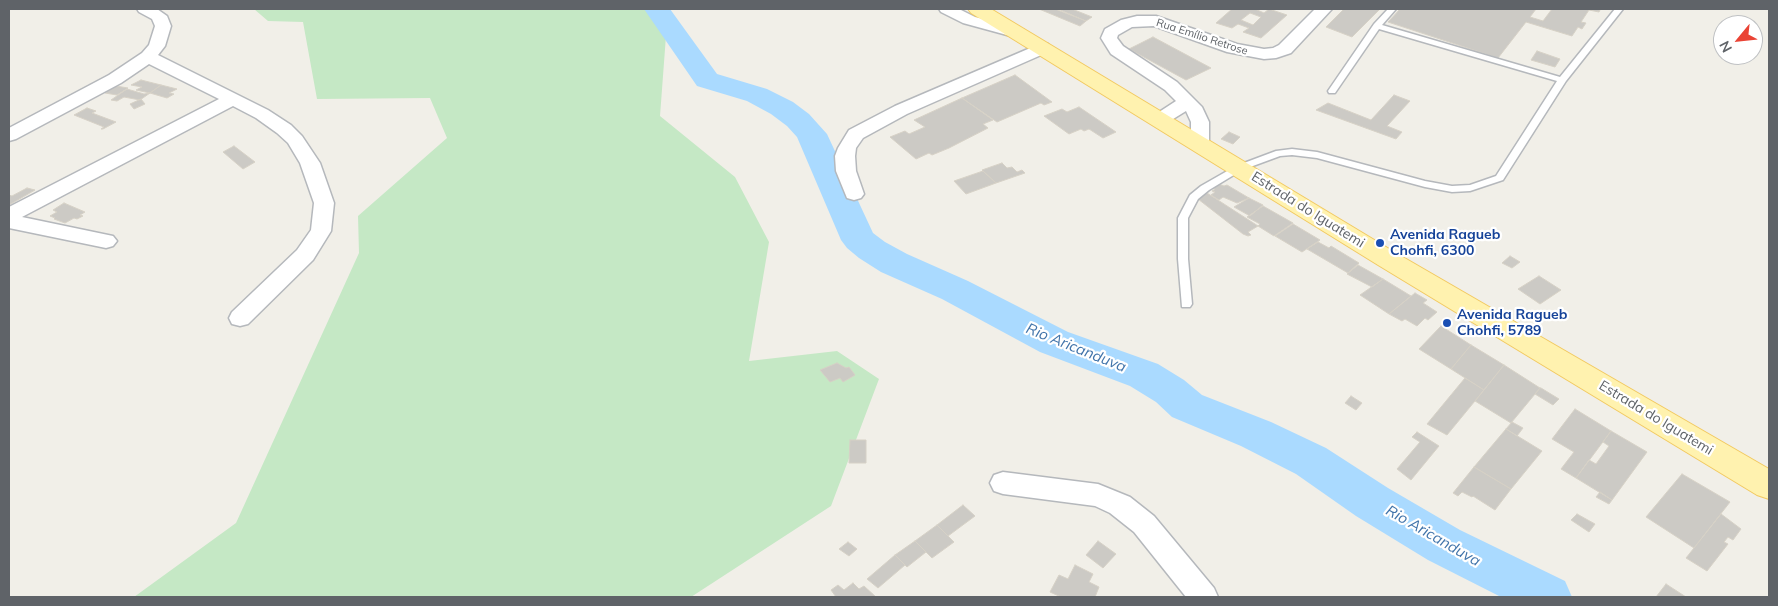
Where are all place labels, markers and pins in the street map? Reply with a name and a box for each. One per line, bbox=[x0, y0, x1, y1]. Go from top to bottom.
place label: Avenida Ragueb Chohfi, 6300 bbox=[1390, 227, 1500, 260]
marker: Avenida Ragueb Chohfi, 6300 bbox=[1374, 237, 1386, 249]
place label: Avenida Ragueb Chohfi, 5789 bbox=[1457, 307, 1567, 340]
marker: Avenida Ragueb Chohfi, 5789 bbox=[1441, 317, 1453, 329]

